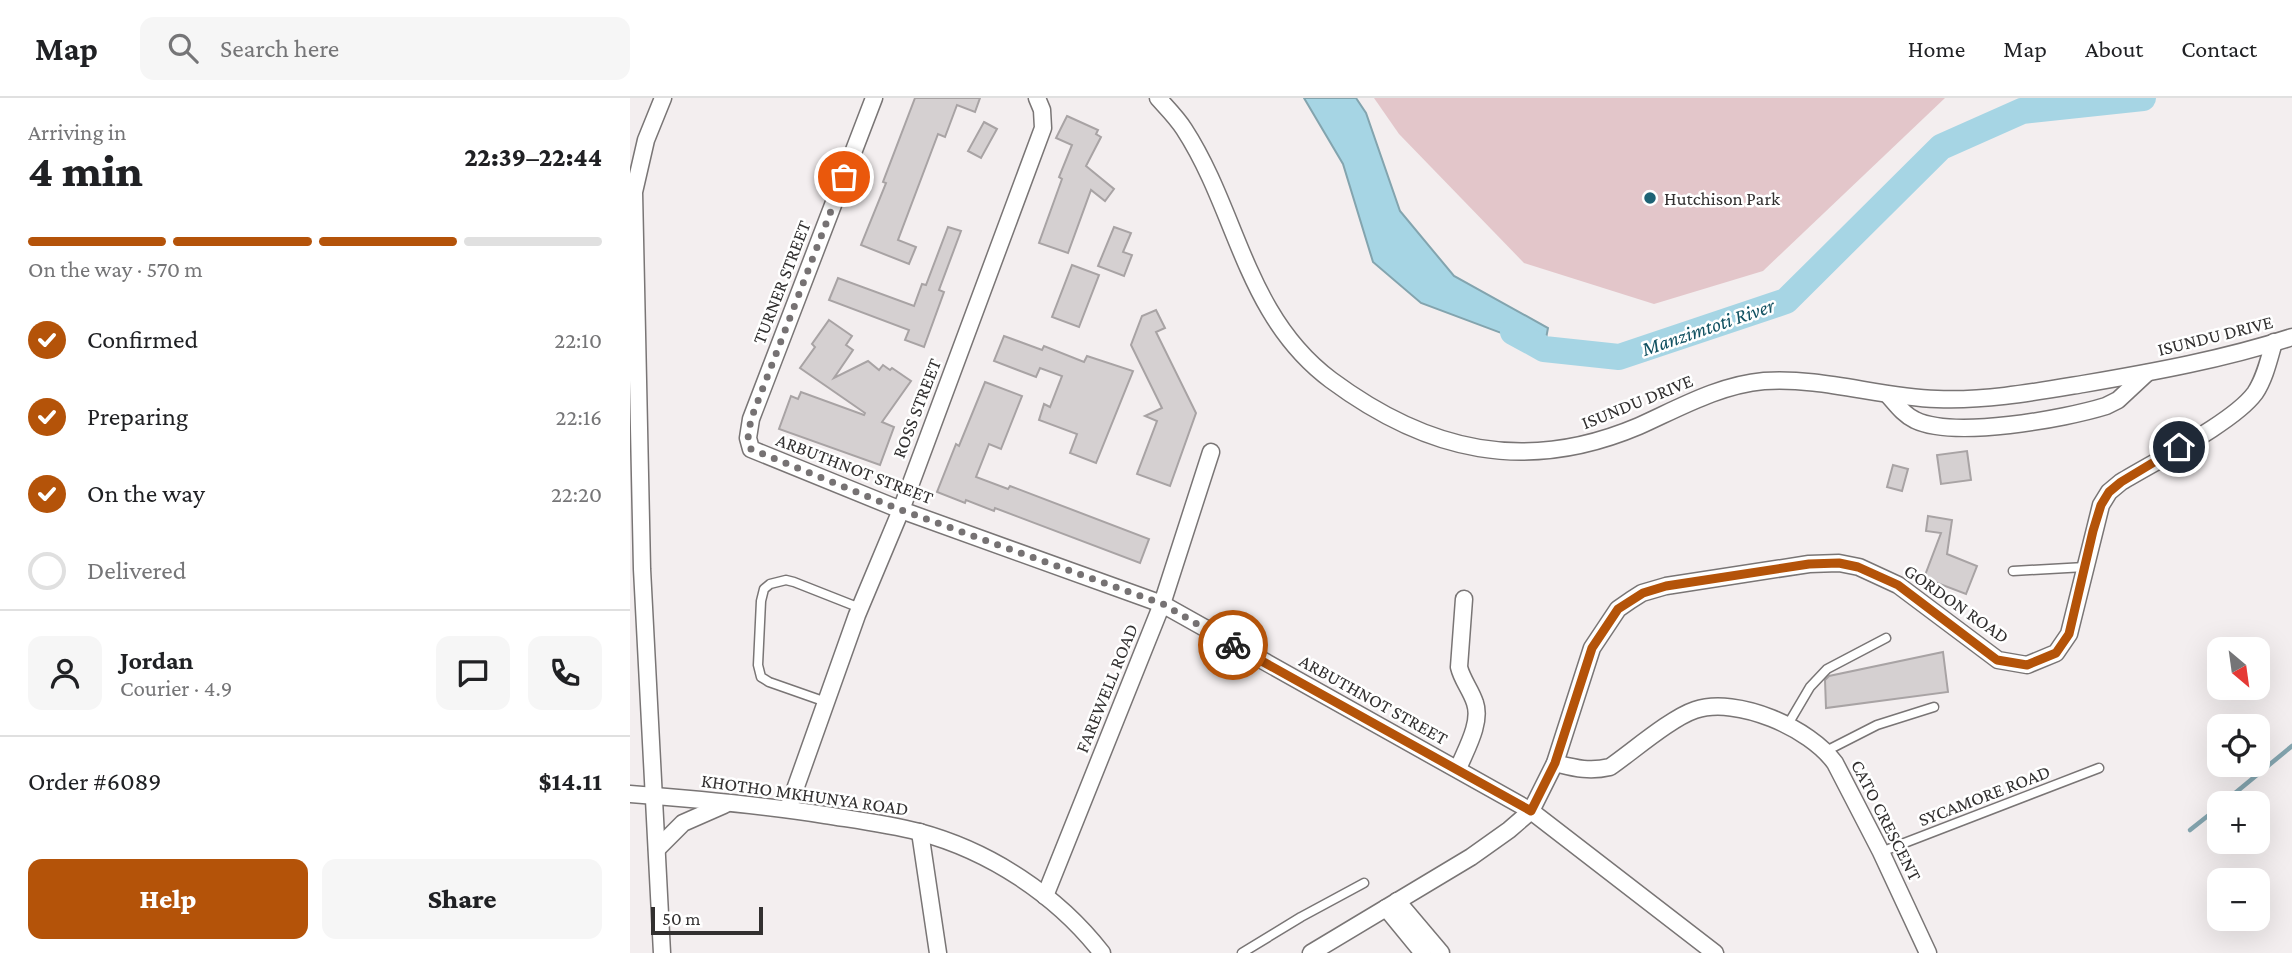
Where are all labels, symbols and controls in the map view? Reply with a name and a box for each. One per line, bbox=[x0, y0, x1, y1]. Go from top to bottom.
search box bbox=[140, 17, 630, 80]
icon: search bbox=[164, 29, 202, 67]
text: Map bbox=[35, 30, 98, 67]
text: Search here bbox=[220, 34, 339, 63]
text: Home bbox=[1908, 35, 1965, 62]
text: Map bbox=[2003, 35, 2047, 62]
text: About bbox=[2085, 35, 2143, 62]
text: Contact bbox=[2181, 35, 2257, 62]
text: Arriving in bbox=[28, 119, 126, 145]
text: 22:39–22:44 bbox=[464, 143, 602, 172]
text: 4 min bbox=[28, 145, 143, 196]
pin bbox=[814, 147, 874, 207]
icon: bag bbox=[825, 158, 863, 196]
place label: Hutchison Park bbox=[1664, 188, 1781, 209]
marker: Hutchison Park bbox=[1642, 190, 1658, 206]
street label: TURNER STREET bbox=[748, 217, 815, 347]
text: On the way · 570 m bbox=[28, 256, 203, 282]
water label: Manzimtoti River bbox=[1637, 293, 1778, 361]
street label: ISUNDU DRIVE bbox=[2155, 311, 2275, 360]
icon: check bbox=[28, 321, 66, 359]
text: Confirmed bbox=[87, 325, 198, 354]
text: 22:10 bbox=[554, 327, 602, 353]
street label: ROSS STREET bbox=[888, 355, 945, 461]
street label: ISUNDU DRIVE bbox=[1578, 370, 1696, 433]
icon: check bbox=[28, 398, 66, 436]
text: Preparing bbox=[87, 402, 188, 431]
text: 22:16 bbox=[556, 404, 602, 430]
pin bbox=[2149, 417, 2209, 477]
icon: home bbox=[2160, 428, 2198, 466]
street label: ARBUTHNOT STREET bbox=[773, 429, 937, 508]
icon: check bbox=[28, 475, 66, 513]
text: On the way bbox=[87, 479, 205, 508]
text: 22:20 bbox=[551, 481, 602, 507]
text: Delivered bbox=[87, 556, 186, 585]
street label: GORDON ROAD bbox=[1900, 559, 2013, 647]
courier bbox=[1198, 610, 1268, 680]
street label: FAREWELL ROAD bbox=[1071, 621, 1142, 756]
icon: bike bbox=[1214, 626, 1252, 664]
button: person bbox=[28, 636, 102, 710]
button: chat bbox=[436, 636, 510, 710]
button: phone bbox=[528, 636, 602, 710]
north arrow bbox=[2207, 637, 2270, 700]
map controls bbox=[2207, 637, 2270, 931]
text: Jordan bbox=[120, 646, 194, 675]
street label: ARBUTHNOT STREET bbox=[1296, 650, 1452, 749]
text: Courier · 4.9 bbox=[120, 675, 232, 701]
button: locate bbox=[2207, 714, 2270, 777]
street label: CATO CRESCENT bbox=[1847, 756, 1926, 885]
street label: SYCAMORE ROAD bbox=[1915, 761, 2053, 830]
text: Order #6089 bbox=[28, 767, 162, 796]
text: $14.11 bbox=[539, 767, 602, 796]
street label: KHOTHO MKHUNYA ROAD bbox=[700, 770, 910, 819]
button: + bbox=[2207, 791, 2270, 854]
button: Help bbox=[28, 859, 308, 939]
button: Share bbox=[322, 859, 602, 939]
button: − bbox=[2207, 868, 2270, 931]
scale bar bbox=[651, 904, 763, 936]
text: 50 m bbox=[662, 908, 701, 929]

